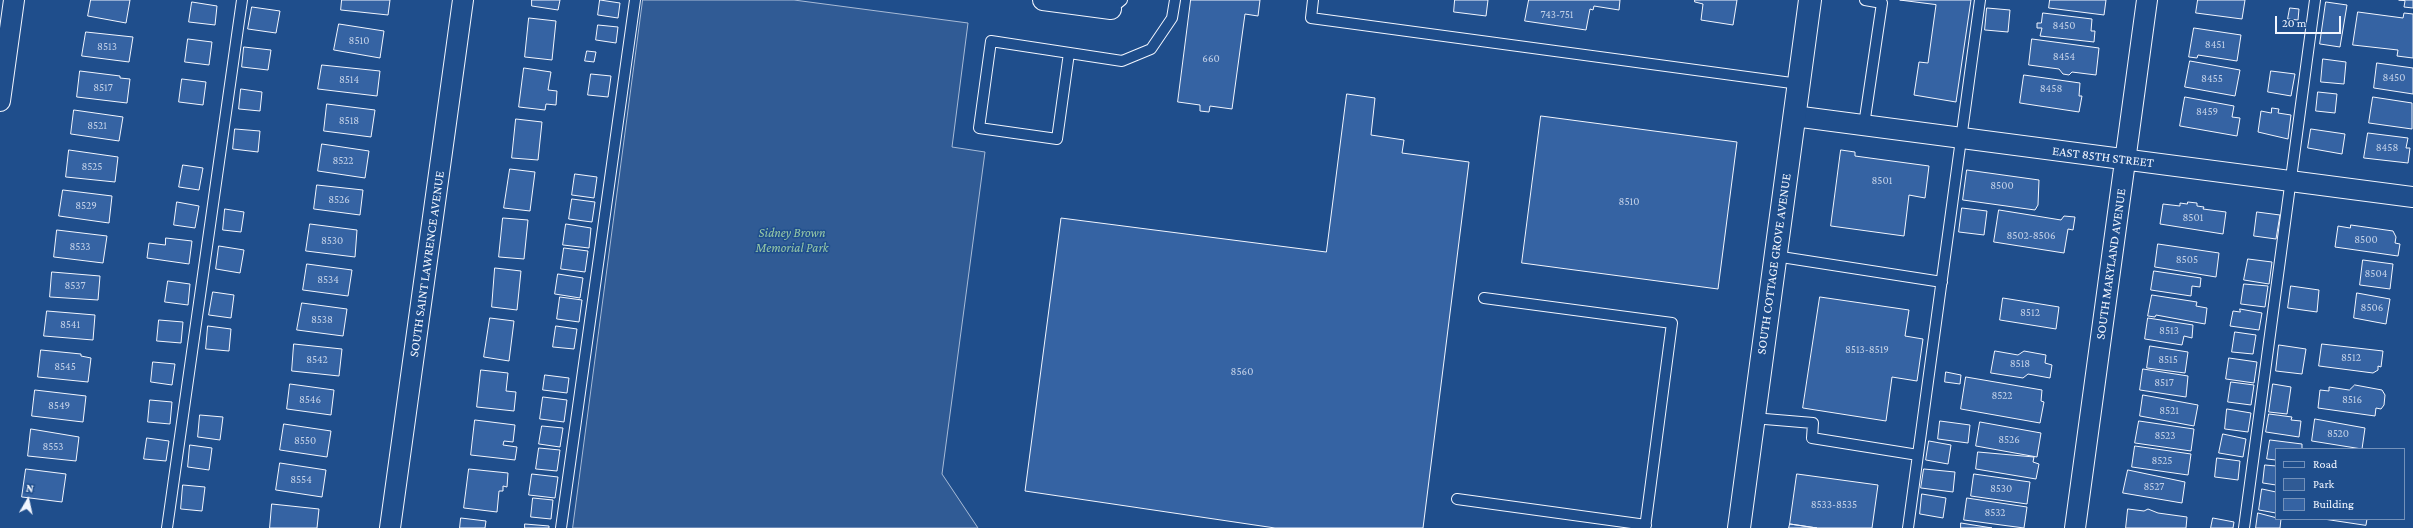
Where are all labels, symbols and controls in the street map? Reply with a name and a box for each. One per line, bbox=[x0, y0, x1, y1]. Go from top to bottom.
house number: 743-751 bbox=[1541, 8, 1573, 22]
scale bar bbox=[2277, 8, 2343, 34]
text: 20 m bbox=[2282, 16, 2306, 30]
house number: 8450 bbox=[2053, 19, 2075, 33]
house number: 8510 bbox=[349, 34, 369, 48]
house number: 8451 bbox=[2205, 38, 2225, 52]
house number: 8513 bbox=[97, 40, 117, 54]
house number: 8454 bbox=[2053, 50, 2075, 64]
house number: 660 bbox=[1202, 52, 1220, 66]
house number: 8450 bbox=[2383, 71, 2405, 85]
house number: 8455 bbox=[2201, 72, 2223, 86]
house number: 8514 bbox=[339, 73, 359, 87]
house number: 8517 bbox=[93, 81, 113, 95]
house number: 8458 bbox=[2040, 82, 2062, 96]
house number: 8459 bbox=[2196, 105, 2218, 119]
house number: 8518 bbox=[339, 114, 359, 128]
house number: 8521 bbox=[87, 119, 107, 133]
house number: 8458 bbox=[2376, 141, 2398, 155]
street label: EAST 85TH STREET bbox=[2051, 143, 2155, 171]
house number: 8522 bbox=[332, 154, 354, 168]
house number: 8525 bbox=[81, 160, 103, 174]
street label: SOUTH SAINT LAWRENCE AVENUE bbox=[406, 170, 448, 358]
street label: SOUTH COTTAGE GROVE AVENUE bbox=[1754, 172, 1794, 356]
house number: 8501 bbox=[1872, 174, 1892, 188]
house number: 8500 bbox=[1990, 179, 2014, 193]
street label: SOUTH MARYLAND AVENUE bbox=[2093, 187, 2129, 341]
house number: 8526 bbox=[328, 193, 350, 207]
house number: 8510 bbox=[1619, 195, 1639, 209]
house number: 8529 bbox=[75, 199, 97, 213]
house number: 8501 bbox=[2183, 211, 2203, 225]
park label: Sidney Brown Memorial Park bbox=[755, 225, 829, 256]
house number: 8502-8506 bbox=[2006, 229, 2056, 243]
house number: 8500 bbox=[2354, 233, 2378, 247]
house number: 8530 bbox=[321, 234, 343, 248]
house number: 8533 bbox=[69, 240, 91, 254]
house number: 8505 bbox=[2176, 253, 2198, 267]
house number: 8504 bbox=[2365, 267, 2387, 281]
house number: 8534 bbox=[317, 273, 339, 287]
house number: 8537 bbox=[65, 279, 85, 293]
house number: 8506 bbox=[2361, 301, 2383, 315]
house number: 8512 bbox=[2020, 306, 2040, 320]
house number: 8538 bbox=[311, 313, 333, 327]
house number: 8541 bbox=[60, 318, 80, 332]
house number: 8513 bbox=[2159, 324, 2179, 338]
house number: 8513-8519 bbox=[1845, 343, 1889, 357]
house number: 8512 bbox=[2341, 351, 2361, 365]
house number: 8542 bbox=[306, 353, 328, 367]
house number: 8515 bbox=[2158, 353, 2178, 367]
house number: 8518 bbox=[2010, 357, 2030, 371]
house number: 8545 bbox=[54, 360, 76, 374]
house number: 8560 bbox=[1231, 365, 1253, 379]
house number: 8517 bbox=[2154, 376, 2174, 390]
house number: 8522 bbox=[1991, 389, 2013, 403]
house number: 8546 bbox=[299, 393, 321, 407]
house number: 8516 bbox=[2342, 393, 2362, 407]
house number: 8549 bbox=[48, 399, 70, 413]
house number: 8521 bbox=[2159, 404, 2179, 418]
house number: 8520 bbox=[2327, 427, 2349, 441]
house number: 8523 bbox=[2154, 429, 2176, 443]
house number: 8526 bbox=[1998, 433, 2020, 447]
house number: 8550 bbox=[294, 434, 316, 448]
house number: 8553 bbox=[42, 440, 64, 454]
legend bbox=[2275, 448, 2405, 520]
house number: 8525 bbox=[2151, 454, 2173, 468]
text: Road bbox=[2313, 457, 2337, 471]
house number: 8554 bbox=[290, 473, 312, 487]
text: Park bbox=[2313, 477, 2334, 491]
north arrow bbox=[8, 480, 48, 520]
house number: 8527 bbox=[2144, 480, 2164, 494]
text: N bbox=[25, 482, 35, 495]
house number: 8530 bbox=[1990, 482, 2012, 496]
text: Building bbox=[2313, 497, 2354, 511]
house number: 8533-8535 bbox=[1811, 498, 1857, 512]
house number: 8532 bbox=[1984, 506, 2006, 520]

